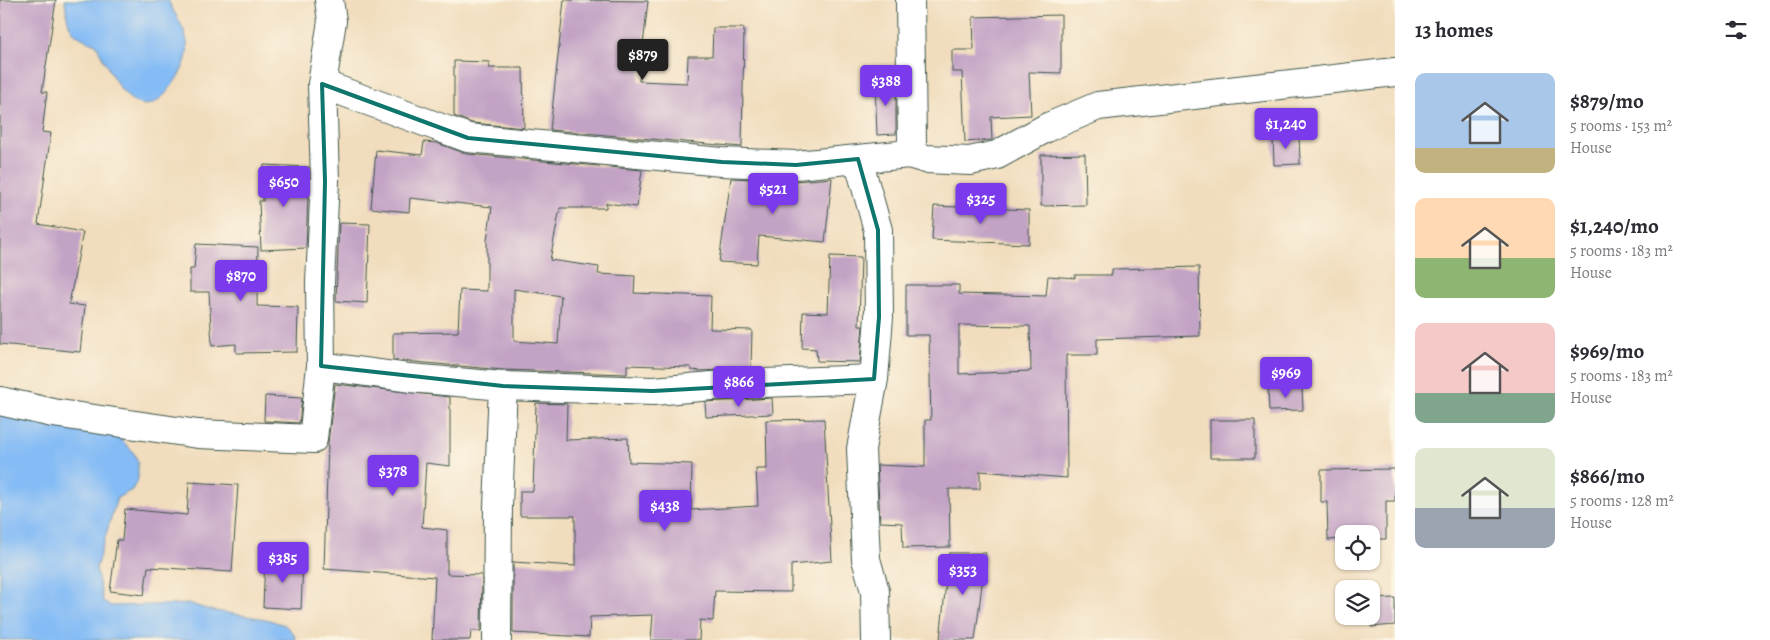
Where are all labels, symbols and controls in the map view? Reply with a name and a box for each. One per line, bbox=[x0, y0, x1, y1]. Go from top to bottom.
text: 13 homes bbox=[1415, 16, 1493, 44]
icon: filters bbox=[1722, 16, 1750, 44]
pin: $879 bbox=[613, 38, 673, 81]
text: $879 bbox=[628, 44, 658, 66]
pin: $388 bbox=[856, 64, 916, 107]
text: $388 bbox=[871, 70, 901, 92]
text: $879/mo bbox=[1570, 87, 1644, 115]
icon: home bbox=[1455, 93, 1515, 153]
pin: $1,240 bbox=[1245, 108, 1327, 150]
text: $1,240 bbox=[1266, 113, 1306, 135]
text: 5 rooms · 153 m² bbox=[1570, 115, 1672, 137]
text: House bbox=[1570, 137, 1612, 159]
pin: $650 bbox=[254, 166, 314, 208]
text: $650 bbox=[269, 171, 299, 193]
pin: $521 bbox=[743, 172, 803, 215]
text: $521 bbox=[759, 178, 787, 200]
pin: $325 bbox=[951, 182, 1011, 225]
text: $325 bbox=[967, 188, 995, 210]
text: $1,240/mo bbox=[1570, 212, 1659, 240]
icon: home bbox=[1455, 218, 1515, 278]
text: 5 rooms · 183 m² bbox=[1570, 240, 1673, 262]
pin: $870 bbox=[211, 260, 271, 302]
text: House bbox=[1570, 262, 1612, 284]
text: $870 bbox=[226, 265, 256, 287]
text: $969/mo bbox=[1570, 337, 1644, 365]
icon: home bbox=[1455, 343, 1515, 403]
pin: $969 bbox=[1256, 356, 1316, 399]
text: $969 bbox=[1271, 362, 1301, 384]
text: 5 rooms · 183 m² bbox=[1570, 365, 1673, 387]
pin: $866 bbox=[709, 366, 769, 408]
text: $866 bbox=[724, 371, 754, 393]
text: House bbox=[1570, 387, 1612, 409]
pin: $378 bbox=[363, 454, 423, 497]
text: $378 bbox=[379, 460, 407, 482]
text: $866/mo bbox=[1570, 462, 1645, 490]
icon: home bbox=[1455, 468, 1515, 528]
pin: $438 bbox=[635, 490, 695, 532]
text: 5 rooms · 128 m² bbox=[1570, 490, 1674, 512]
text: $438 bbox=[650, 495, 680, 517]
text: House bbox=[1570, 512, 1612, 534]
map controls bbox=[1335, 525, 1380, 625]
button: locate bbox=[1335, 525, 1380, 570]
pin: $385 bbox=[253, 542, 313, 584]
text: $385 bbox=[269, 547, 297, 569]
pin: $353 bbox=[933, 554, 993, 596]
text: $353 bbox=[949, 559, 977, 581]
button: layers bbox=[1335, 580, 1380, 625]

